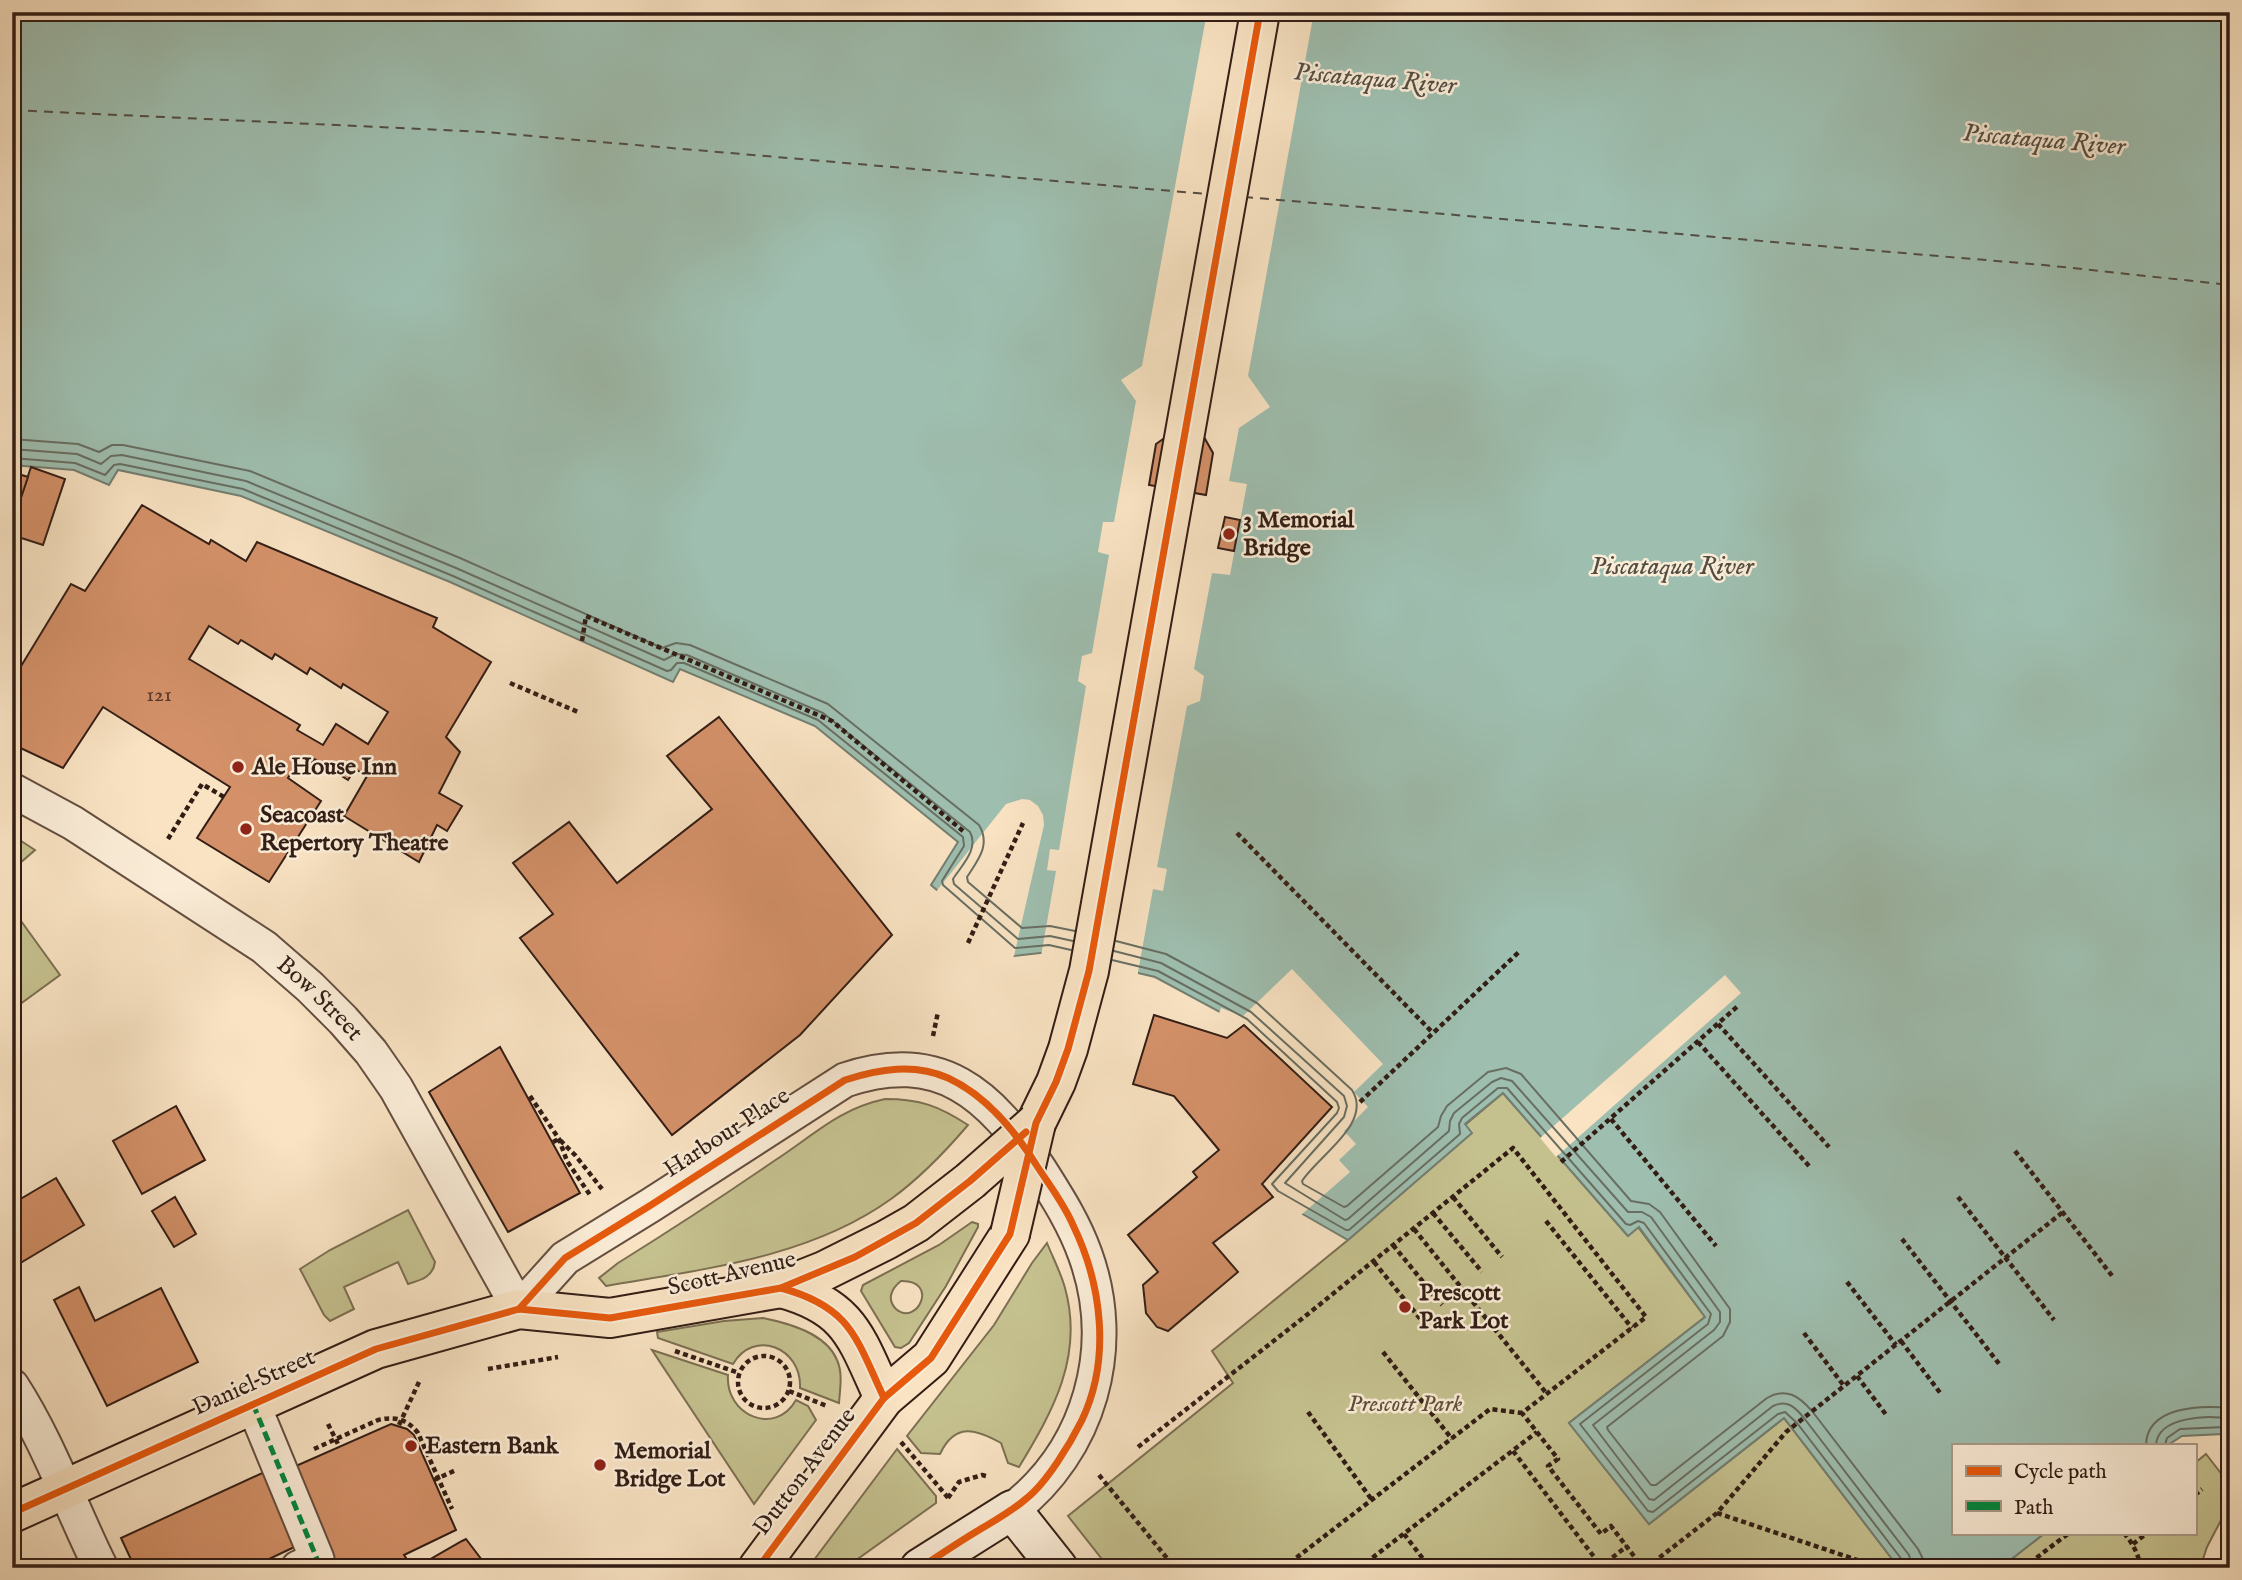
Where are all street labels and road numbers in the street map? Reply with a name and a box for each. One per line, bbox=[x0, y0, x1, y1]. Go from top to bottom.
street label: Bow Street bbox=[270, 949, 370, 1047]
street label: Harbour Place bbox=[658, 1081, 796, 1185]
street label: Scott Avenue bbox=[665, 1244, 799, 1304]
street label: Daniel Street bbox=[188, 1342, 320, 1424]
street label: Dutton Avenue bbox=[747, 1402, 863, 1542]

